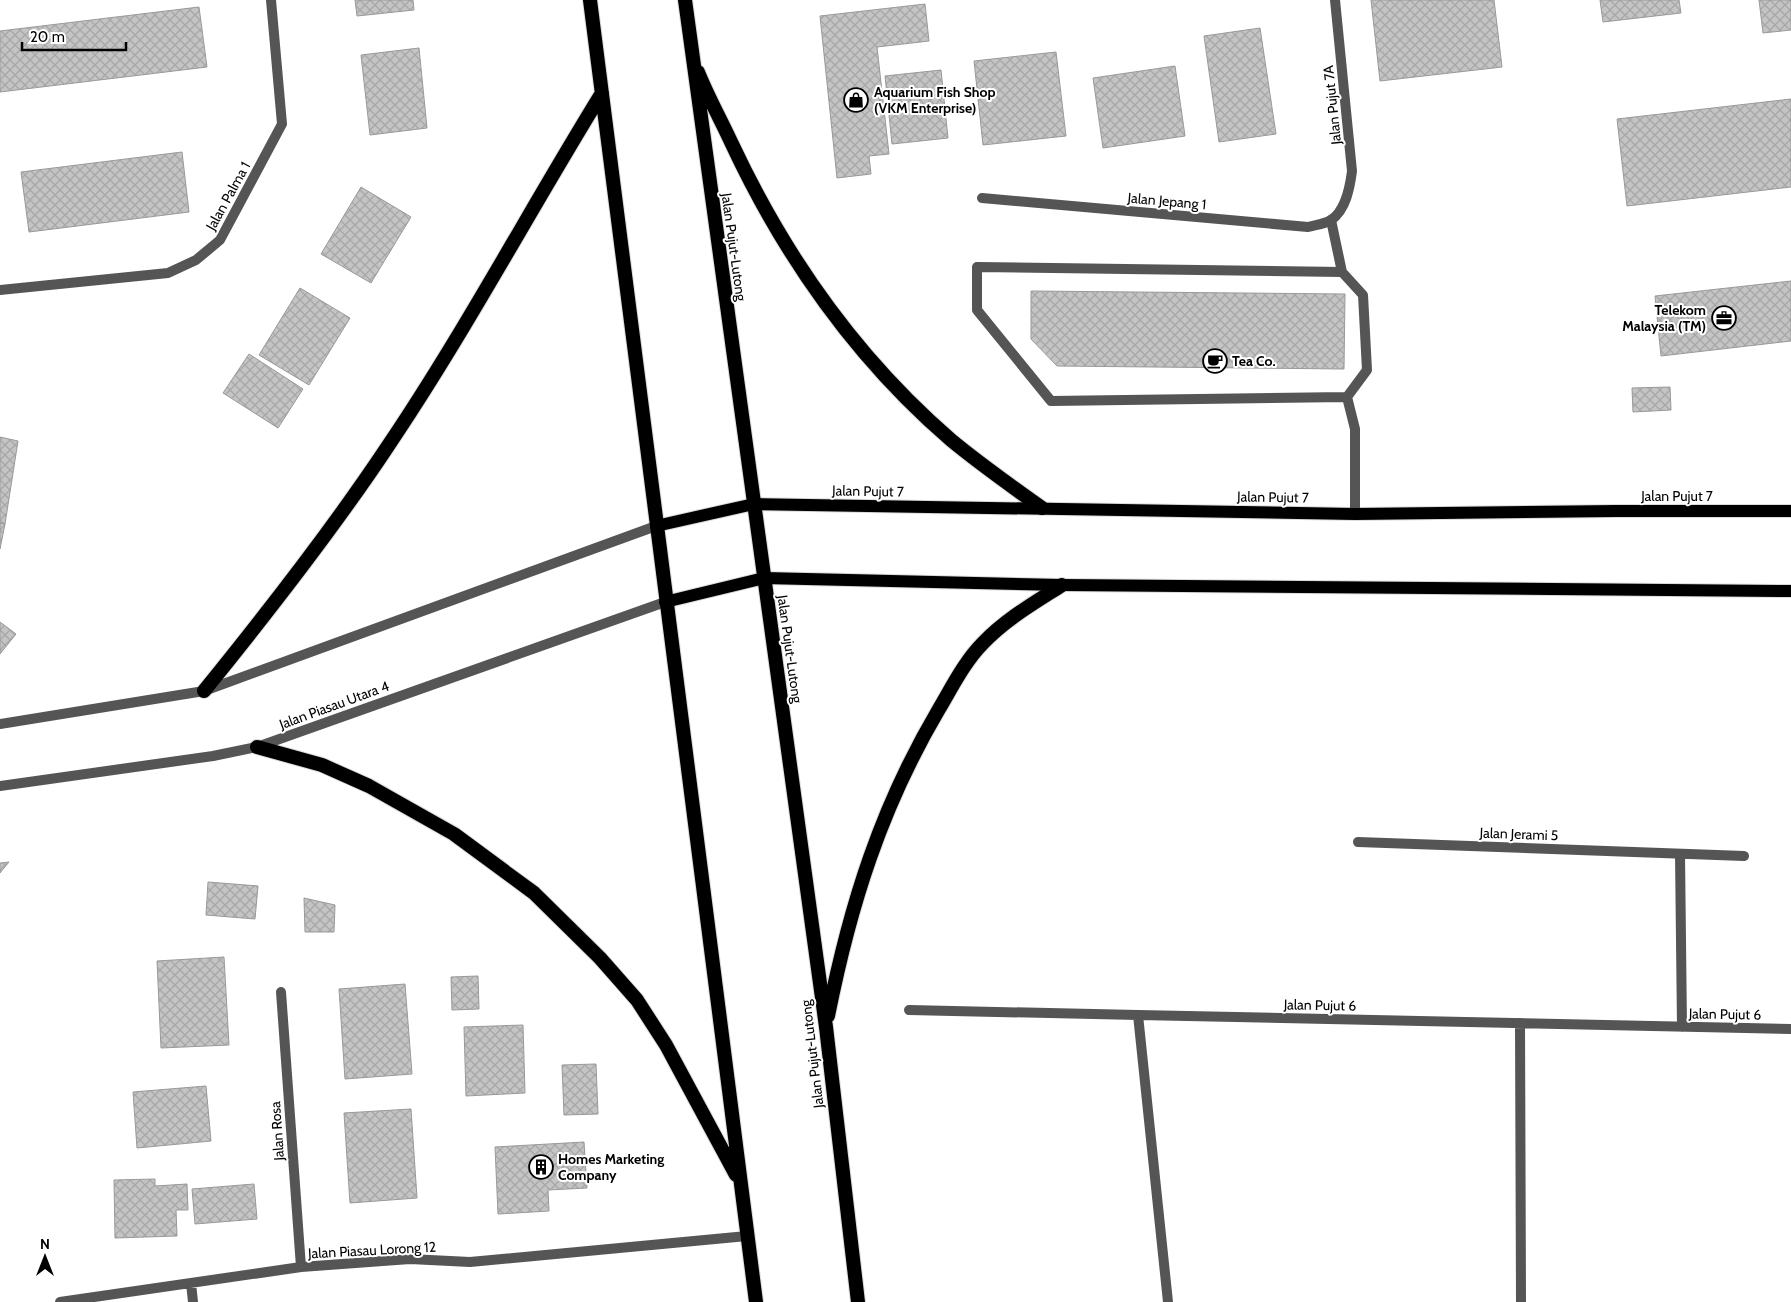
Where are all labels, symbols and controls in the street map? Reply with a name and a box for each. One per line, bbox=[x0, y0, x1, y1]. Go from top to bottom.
scale bar bbox=[22, 20, 126, 52]
text: 20 m bbox=[30, 28, 65, 46]
street label: Jalan Pujut 7A bbox=[1319, 64, 1345, 147]
place label: Aquarium Fish Shop (VKM Enterprise) bbox=[874, 83, 995, 117]
shop icon: Aquarium Fish Shop (VKM Enterprise) bbox=[843, 87, 869, 113]
street label: Jalan Palma 1 bbox=[201, 159, 254, 234]
street label: Jalan Jepang 1 bbox=[1126, 189, 1207, 213]
street label: Jalan Pujut-Lutong bbox=[717, 191, 751, 303]
place label: Telekom Malaysia (TM) bbox=[1622, 301, 1706, 335]
office icon: Telekom Malaysia (TM) bbox=[1711, 305, 1737, 331]
cafe icon: Tea Co. bbox=[1202, 348, 1228, 374]
place label: Tea Co. bbox=[1232, 352, 1276, 370]
street label: Jalan Pujut 7 bbox=[831, 481, 904, 501]
street label: Jalan Pujut 7 bbox=[1236, 487, 1309, 507]
street label: Jalan Pujut 7 bbox=[1640, 487, 1713, 505]
street label: Jalan Pujut-Lutong bbox=[773, 593, 807, 705]
street label: Jalan Piasau Utara 4 bbox=[276, 677, 391, 734]
street label: Jalan Jerami 5 bbox=[1478, 824, 1559, 844]
street label: Jalan Pujut 6 bbox=[1283, 995, 1356, 1015]
street label: Jalan Pujut-Lutong bbox=[796, 998, 828, 1110]
street label: Jalan Pujut 6 bbox=[1688, 1004, 1761, 1024]
street label: Jalan Rosa bbox=[266, 1100, 288, 1162]
place label: Homes Marketing Company bbox=[558, 1150, 664, 1184]
building icon: Homes Marketing Company bbox=[528, 1154, 554, 1180]
north arrow bbox=[20, 1232, 70, 1282]
text: N bbox=[40, 1235, 50, 1253]
street label: Jalan Piasau Lorong 12 bbox=[307, 1238, 436, 1262]

